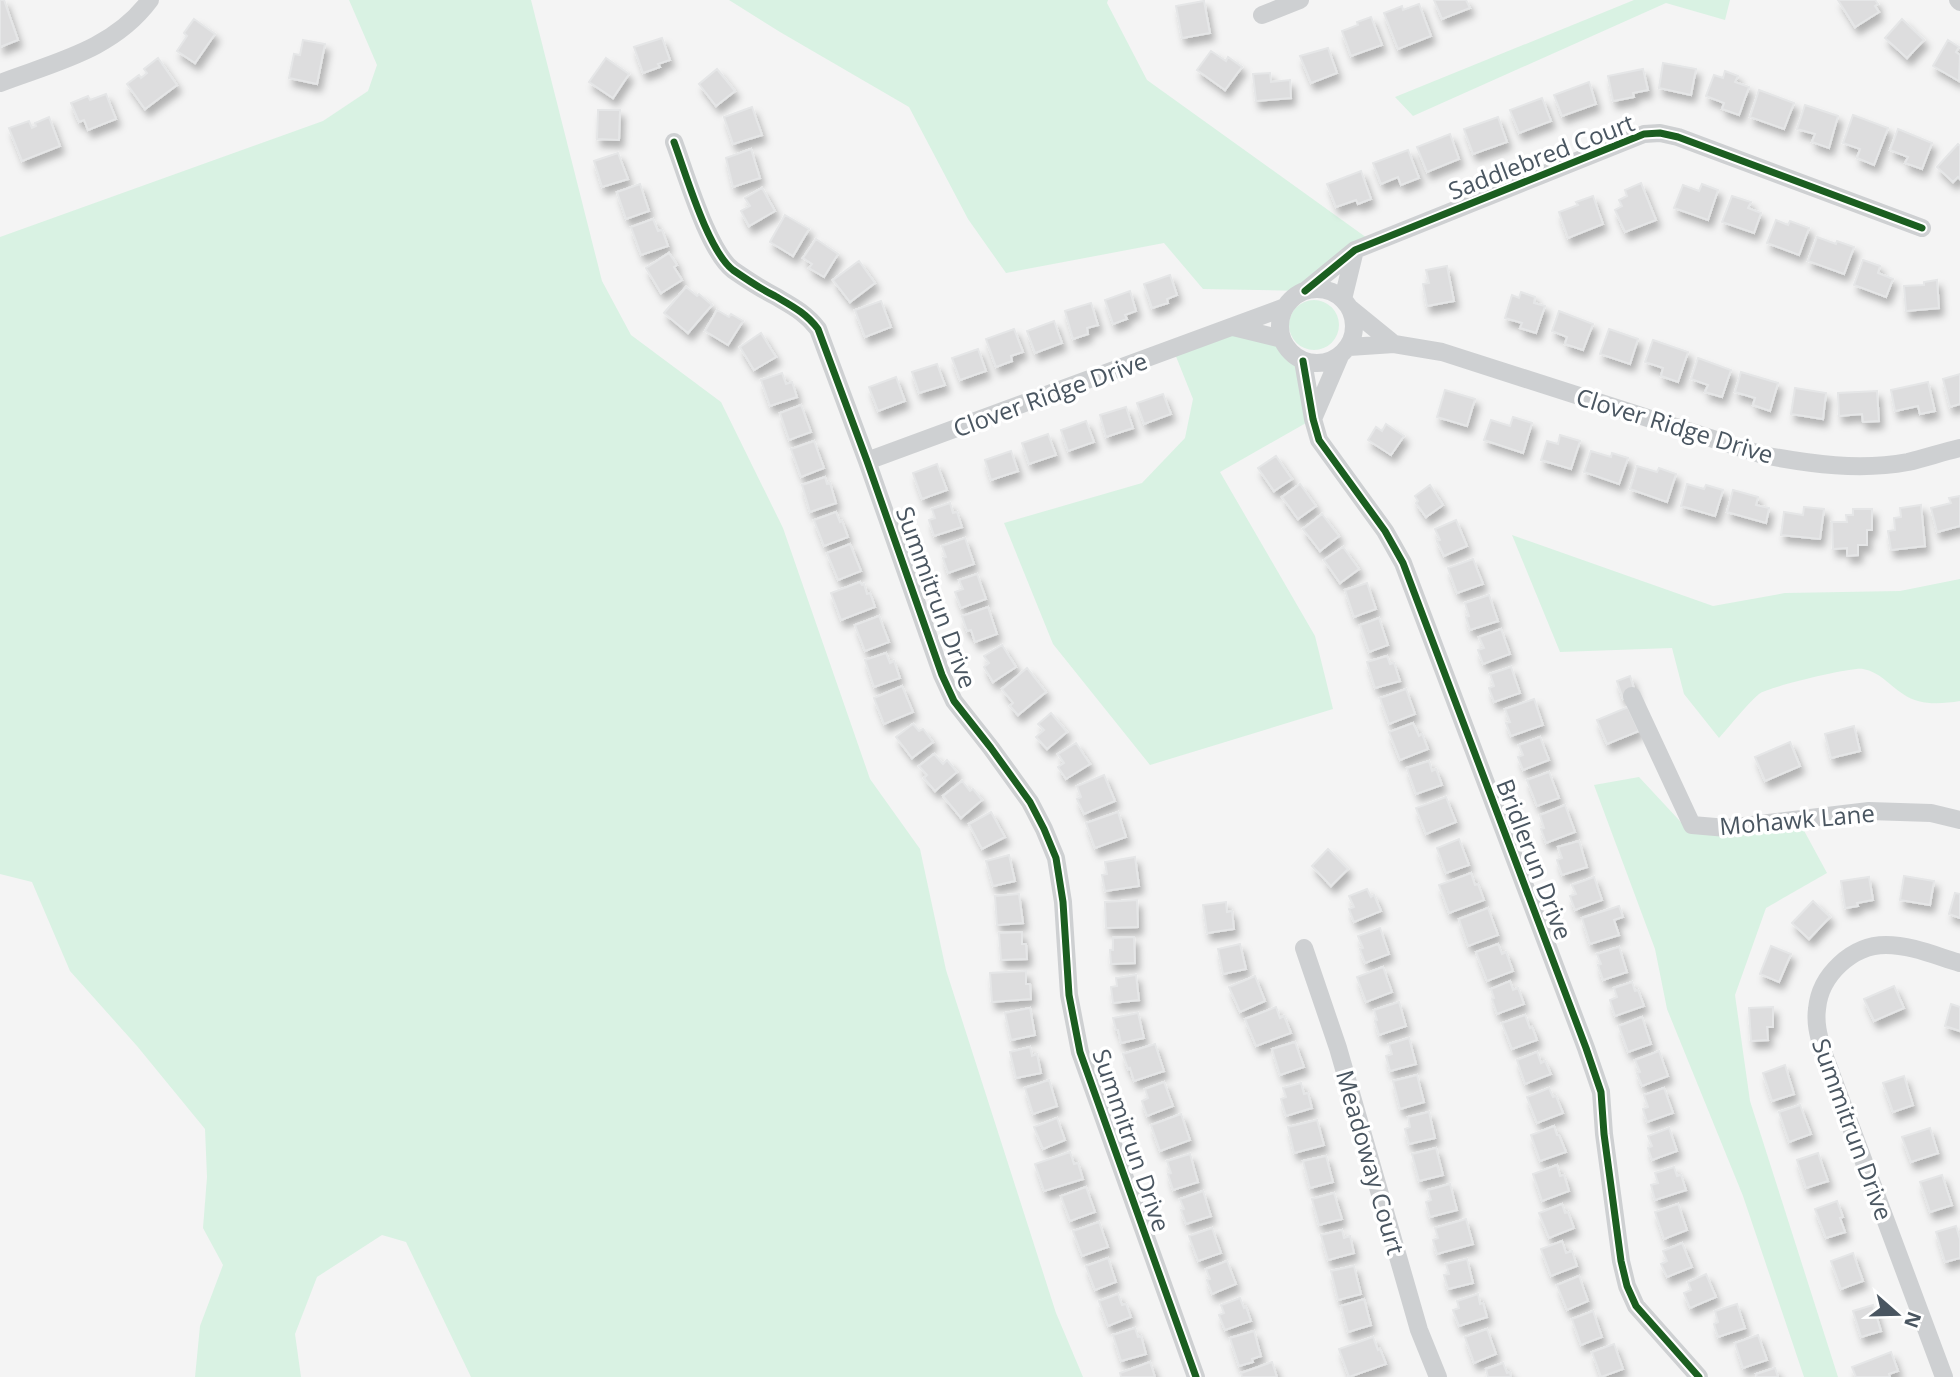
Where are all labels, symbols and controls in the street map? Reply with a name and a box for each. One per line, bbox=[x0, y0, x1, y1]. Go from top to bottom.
street label: Saddlebred Court bbox=[1443, 105, 1639, 207]
street label: Clover Ridge Drive bbox=[948, 344, 1152, 444]
street label: Clover Ridge Drive bbox=[1573, 379, 1777, 471]
street label: Summitrun Drive bbox=[889, 502, 985, 692]
street label: Bridlerun Drive bbox=[1489, 774, 1581, 944]
street label: Mohawk Lane bbox=[1718, 796, 1876, 842]
street label: Summitrun Drive bbox=[1805, 1034, 1901, 1224]
street label: Summitrun Drive bbox=[1085, 1044, 1179, 1236]
street label: Meadoway Court bbox=[1329, 1066, 1413, 1258]
north arrow bbox=[1862, 1279, 1932, 1349]
text: N bbox=[1898, 1308, 1928, 1332]

